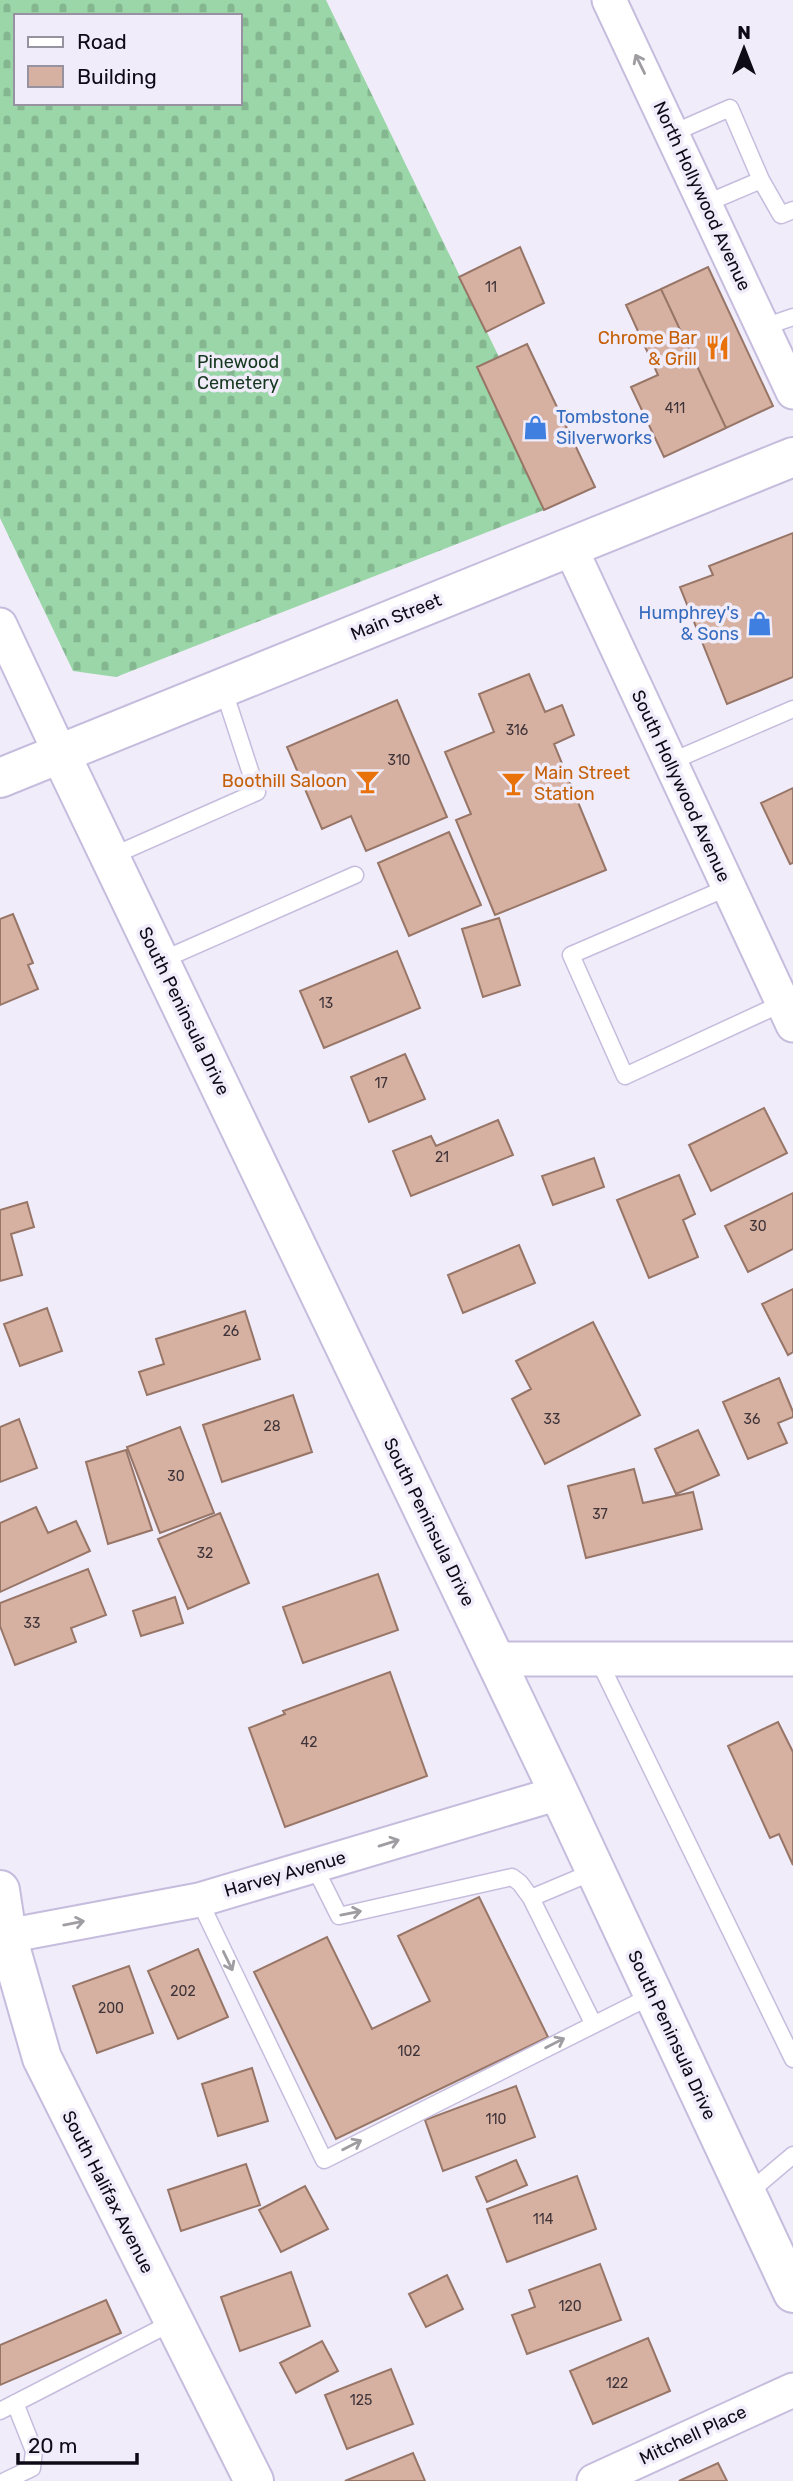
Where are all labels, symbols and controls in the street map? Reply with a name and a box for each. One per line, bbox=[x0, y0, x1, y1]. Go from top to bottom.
legend bbox=[14, 14, 242, 105]
north arrow bbox=[709, 14, 779, 84]
text: N bbox=[737, 21, 751, 44]
text: Road bbox=[77, 29, 127, 54]
one-way arrow bbox=[633, 54, 646, 75]
text: Building bbox=[77, 64, 157, 89]
street label: North Hollywood Avenue bbox=[648, 98, 756, 294]
house number: 11 bbox=[485, 279, 497, 296]
place label: Chrome Bar & Grill bbox=[598, 327, 697, 370]
restaurant icon: Chrome Bar & Grill bbox=[703, 334, 731, 362]
park label: Pinewood Cemetery bbox=[197, 351, 279, 394]
house number: 411 bbox=[665, 400, 685, 417]
place label: Tombstone Silverworks bbox=[556, 406, 652, 449]
shop icon: Tombstone Silverworks bbox=[522, 413, 550, 441]
street label: Main Street bbox=[347, 589, 445, 645]
place label: Humphrey's & Sons bbox=[639, 602, 739, 645]
shop icon: Humphrey's & Sons bbox=[745, 609, 773, 637]
street label: South Hollywood Avenue bbox=[627, 687, 735, 885]
house number: 316 bbox=[506, 722, 528, 739]
house number: 310 bbox=[387, 752, 411, 769]
place label: Main Street Station bbox=[534, 762, 630, 805]
bar icon: Boothill Saloon bbox=[353, 767, 381, 795]
bar icon: Main Street Station bbox=[500, 769, 528, 797]
place label: Boothill Saloon bbox=[222, 770, 347, 792]
street label: South Peninsula Drive bbox=[134, 923, 234, 1099]
house number: 13 bbox=[319, 995, 333, 1012]
house number: 17 bbox=[374, 1075, 388, 1092]
house number: 21 bbox=[435, 1149, 449, 1166]
house number: 30 bbox=[749, 1218, 767, 1235]
house number: 26 bbox=[223, 1323, 239, 1340]
house number: 33 bbox=[544, 1411, 560, 1428]
house number: 36 bbox=[744, 1411, 760, 1428]
house number: 28 bbox=[263, 1418, 281, 1435]
street label: South Peninsula Drive bbox=[379, 1434, 479, 1610]
house number: 30 bbox=[167, 1468, 185, 1485]
house number: 37 bbox=[592, 1506, 608, 1523]
house number: 32 bbox=[197, 1545, 213, 1562]
house number: 33 bbox=[24, 1615, 40, 1632]
house number: 42 bbox=[301, 1734, 317, 1751]
one-way arrow bbox=[378, 1836, 400, 1849]
street label: Harvey Avenue bbox=[222, 1846, 348, 1902]
one-way arrow bbox=[339, 1906, 362, 1920]
one-way arrow bbox=[62, 1916, 85, 1930]
street label: South Peninsula Drive bbox=[623, 1947, 721, 2123]
one-way arrow bbox=[222, 1950, 236, 1971]
house number: 202 bbox=[170, 1983, 196, 2000]
house number: 200 bbox=[98, 2000, 124, 2017]
one-way arrow bbox=[544, 2035, 565, 2049]
house number: 102 bbox=[397, 2043, 421, 2060]
street label: South Halifax Avenue bbox=[57, 2107, 159, 2277]
house number: 110 bbox=[486, 2111, 507, 2128]
one-way arrow bbox=[341, 2138, 362, 2152]
house number: 114 bbox=[533, 2211, 554, 2228]
house number: 120 bbox=[558, 2298, 582, 2315]
house number: 122 bbox=[606, 2375, 628, 2392]
house number: 125 bbox=[350, 2392, 372, 2409]
street label: Mitchell Place bbox=[636, 2401, 750, 2469]
scale bar bbox=[18, 2422, 136, 2466]
text: 20 m bbox=[28, 2433, 77, 2458]

